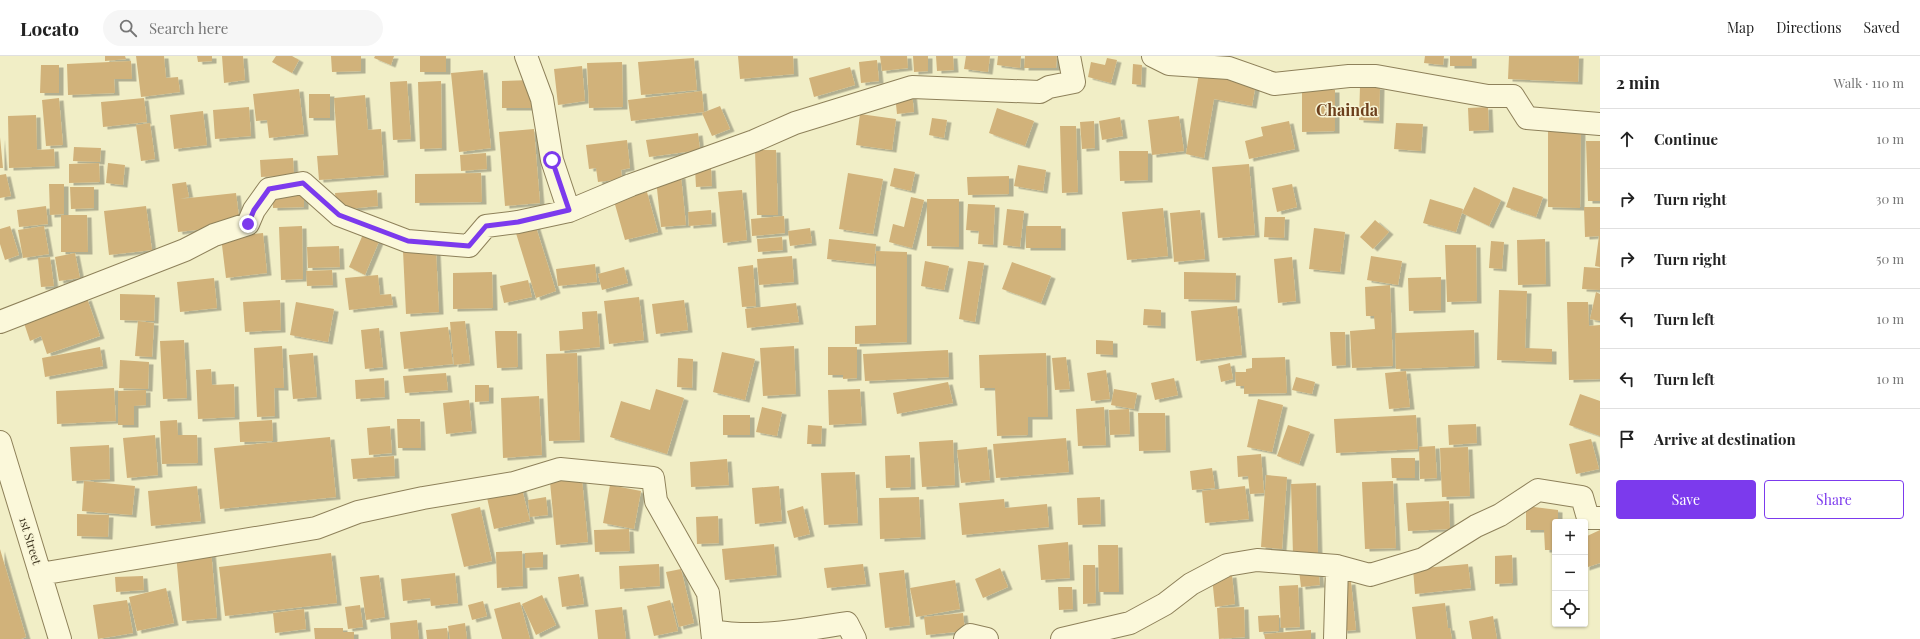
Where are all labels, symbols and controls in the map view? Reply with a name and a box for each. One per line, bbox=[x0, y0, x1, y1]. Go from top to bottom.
search box bbox=[103, 10, 383, 46]
text: Locato bbox=[20, 15, 79, 41]
icon: search bbox=[117, 17, 139, 39]
text: Search here bbox=[149, 18, 228, 38]
text: Map bbox=[1727, 18, 1754, 37]
text: Directions bbox=[1776, 18, 1842, 37]
text: Saved bbox=[1864, 18, 1900, 37]
text: 2 min bbox=[1616, 71, 1660, 93]
text: Walk · 110 m bbox=[1834, 74, 1904, 91]
district label: Chainda bbox=[1316, 99, 1379, 120]
icon: ahead bbox=[1616, 128, 1638, 150]
text: Continue bbox=[1654, 129, 1718, 149]
text: 10 m bbox=[1877, 130, 1904, 147]
route start bbox=[543, 151, 561, 169]
icon: right bbox=[1616, 188, 1638, 210]
text: Turn right bbox=[1654, 189, 1727, 209]
text: 30 m bbox=[1876, 190, 1904, 207]
route end bbox=[239, 215, 257, 233]
icon: right bbox=[1616, 248, 1638, 270]
text: Turn right bbox=[1654, 249, 1727, 269]
text: 50 m bbox=[1876, 250, 1904, 267]
icon: left bbox=[1616, 308, 1638, 330]
text: Turn left bbox=[1654, 309, 1715, 329]
text: 10 m bbox=[1877, 310, 1904, 327]
icon: left bbox=[1616, 368, 1638, 390]
text: Turn left bbox=[1654, 369, 1715, 389]
text: 10 m bbox=[1877, 370, 1904, 387]
icon: arrive bbox=[1616, 428, 1638, 450]
text: Arrive at destination bbox=[1654, 429, 1796, 449]
button: Save bbox=[1616, 480, 1756, 519]
button: Share bbox=[1764, 480, 1904, 519]
street label: 1st Street bbox=[16, 515, 46, 567]
map controls bbox=[1552, 519, 1588, 627]
button: + bbox=[1552, 519, 1588, 555]
button: − bbox=[1552, 555, 1588, 591]
button: locate bbox=[1552, 591, 1588, 627]

